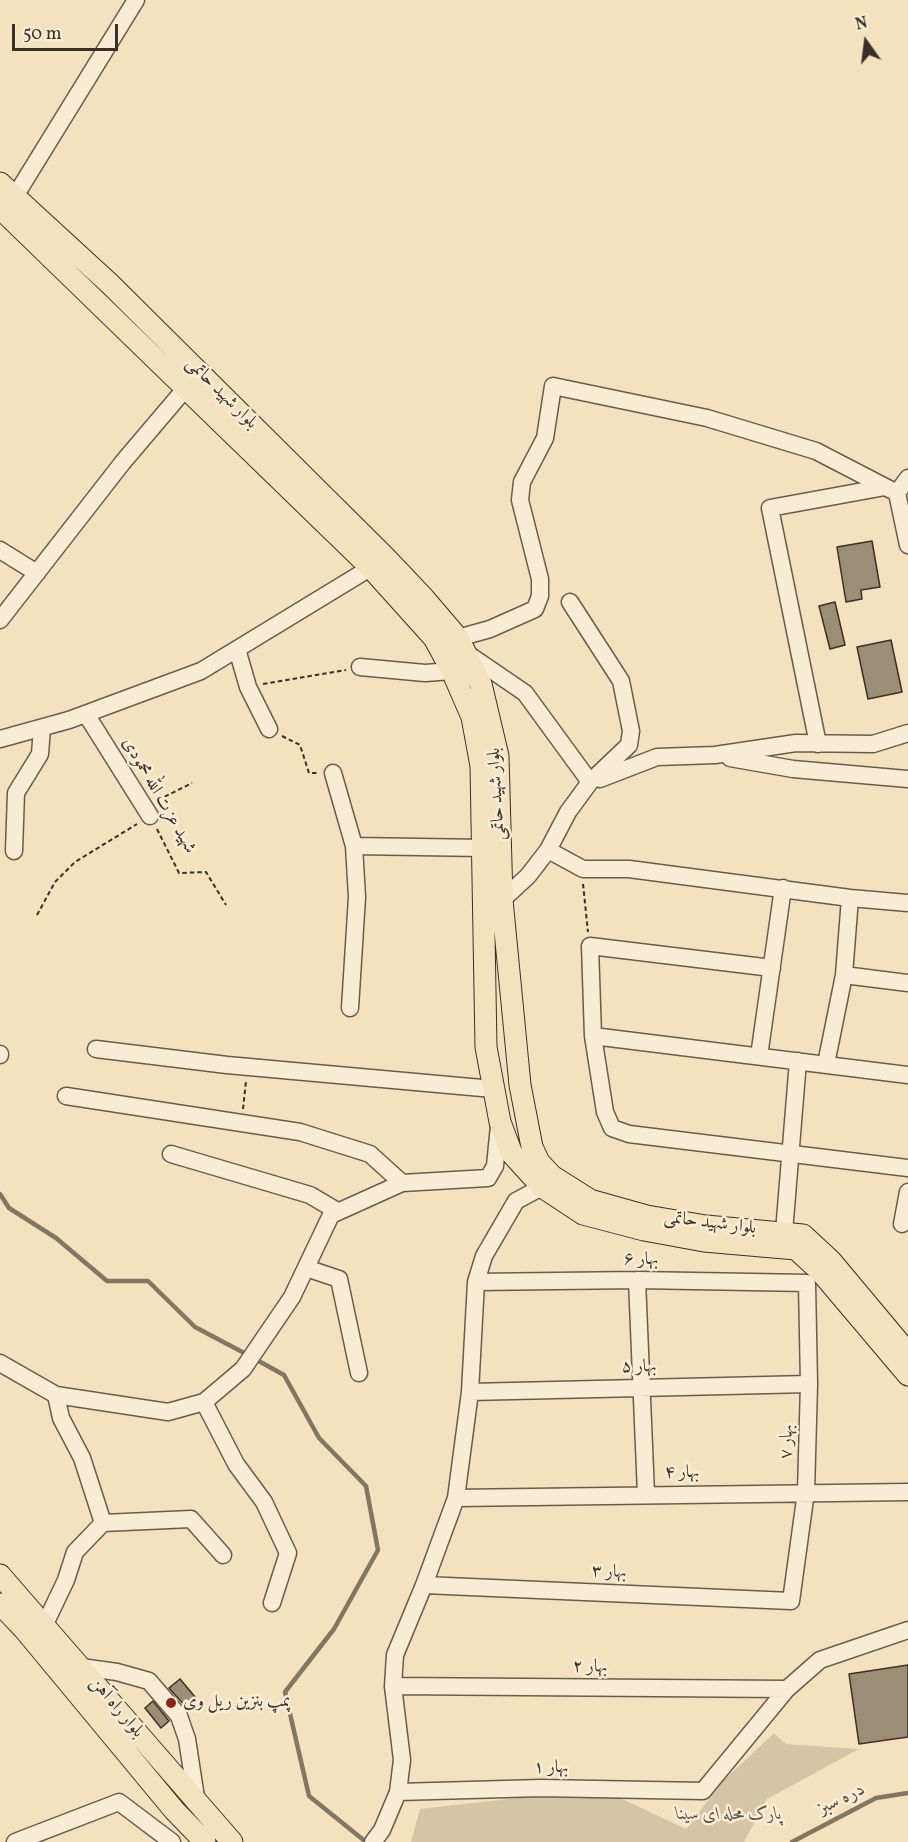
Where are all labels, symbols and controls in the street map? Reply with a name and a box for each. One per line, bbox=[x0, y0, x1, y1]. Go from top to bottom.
scale bar bbox=[15, 12, 122, 50]
north arrow bbox=[836, 12, 896, 72]
text: N bbox=[853, 12, 870, 37]
text: 50 m bbox=[23, 22, 62, 47]
street label: بلوار شهید حاتمی bbox=[181, 354, 261, 434]
street label: شهید عزت الله محمودی bbox=[116, 734, 200, 858]
street label: بلوار شهید حاتمی bbox=[485, 747, 511, 841]
street label: بلوار شهید حاتمی bbox=[663, 1208, 757, 1240]
street label: بهار ۶ bbox=[624, 1250, 658, 1272]
street label: بهار ۵ bbox=[621, 1357, 657, 1379]
street label: بهار ۷ bbox=[777, 1424, 799, 1460]
street label: بهار ۴ bbox=[665, 1463, 699, 1485]
street label: بهار ۳ bbox=[591, 1562, 627, 1584]
street label: بهار ۲ bbox=[572, 1657, 608, 1679]
street label: بلوار راه آهن bbox=[84, 1673, 148, 1743]
place label: پمپ بنزین ریل وی bbox=[183, 1692, 290, 1714]
marker: پمپ بنزین ریل وی bbox=[164, 1696, 178, 1710]
street label: بهار ۱ bbox=[534, 1758, 568, 1780]
water label: دره سبز bbox=[814, 1778, 870, 1822]
park label: پارک محله ای سینا bbox=[676, 1805, 782, 1827]

